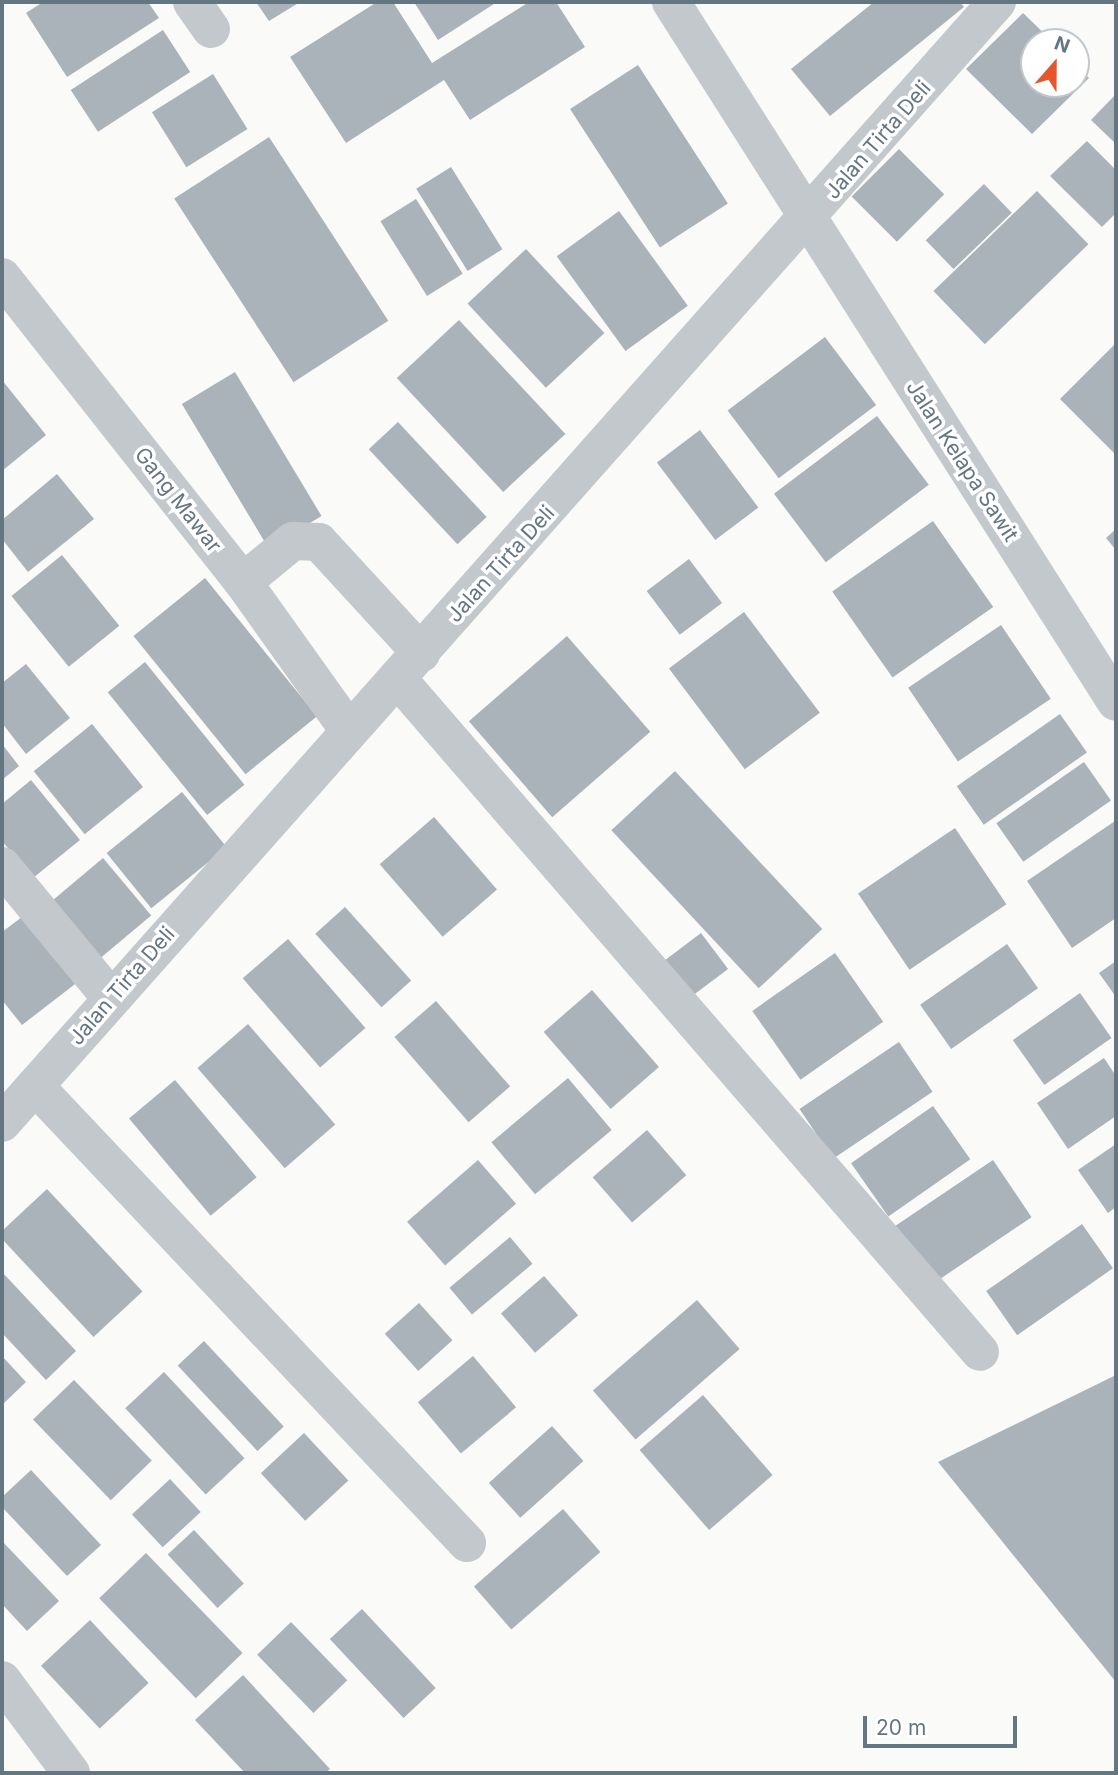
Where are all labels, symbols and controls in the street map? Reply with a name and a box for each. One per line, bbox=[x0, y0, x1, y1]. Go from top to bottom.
north arrow bbox=[1020, 28, 1090, 98]
text: N bbox=[1051, 31, 1073, 58]
street label: Jalan Tirta Deli bbox=[820, 76, 936, 204]
street label: Jalan Kelapa Sawit bbox=[901, 376, 1023, 546]
street label: Gang Mawar bbox=[129, 442, 227, 558]
street label: Jalan Tirta Deli bbox=[442, 501, 560, 627]
street label: Jalan Tirta Deli bbox=[64, 922, 180, 1050]
scale bar bbox=[866, 1702, 1020, 1746]
text: 20 m bbox=[876, 1715, 926, 1740]

